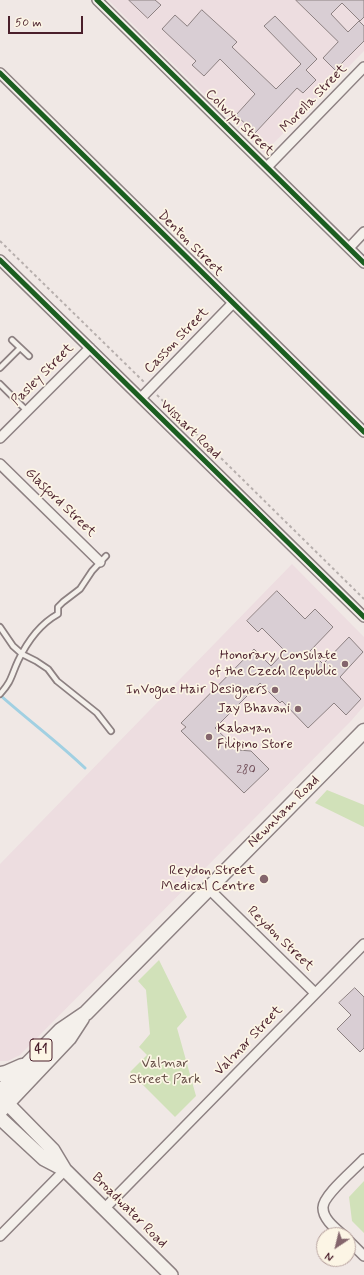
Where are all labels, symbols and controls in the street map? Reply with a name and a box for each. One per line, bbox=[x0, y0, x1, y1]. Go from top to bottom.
scale bar bbox=[10, 8, 85, 34]
text: 50 m bbox=[15, 15, 42, 31]
street label: Morella Street bbox=[277, 61, 351, 137]
street label: Colwyn Street bbox=[201, 86, 277, 160]
street label: Denton Street bbox=[154, 208, 226, 280]
street label: Casson Street bbox=[141, 304, 213, 378]
street label: Pasley Street bbox=[8, 340, 78, 410]
street label: Wishart Road bbox=[156, 397, 224, 463]
street label: Glasford Street bbox=[21, 465, 99, 541]
place label: Honorary Consulate of the Czech Republic bbox=[209, 648, 337, 680]
marker: Honorary Consulate of the Czech Republic bbox=[340, 659, 350, 669]
place label: InVogue Hair Designers bbox=[126, 682, 267, 698]
marker: InVogue Hair Designers bbox=[270, 685, 280, 695]
place label: Jay Bhavani bbox=[217, 701, 290, 717]
marker: Jay Bhavani bbox=[293, 704, 303, 714]
place label: Kabayan Filipino Store bbox=[217, 721, 293, 754]
marker: Kabayan Filipino Store bbox=[204, 732, 214, 742]
house number: 280 bbox=[236, 763, 256, 777]
street label: Newnham Road bbox=[245, 773, 323, 851]
place label: Reydon Street Medical Centre bbox=[161, 863, 255, 896]
marker: Reydon Street Medical Centre bbox=[258, 873, 270, 885]
street label: Reydon Street bbox=[243, 903, 317, 975]
street label: Valmar Street bbox=[211, 1003, 287, 1079]
road number: 41 bbox=[30, 1039, 52, 1061]
park label: Valmar Street Park bbox=[129, 1056, 201, 1088]
street label: Broadwater Road bbox=[88, 1170, 170, 1252]
north arrow bbox=[316, 1227, 356, 1267]
text: N bbox=[323, 1248, 337, 1264]

